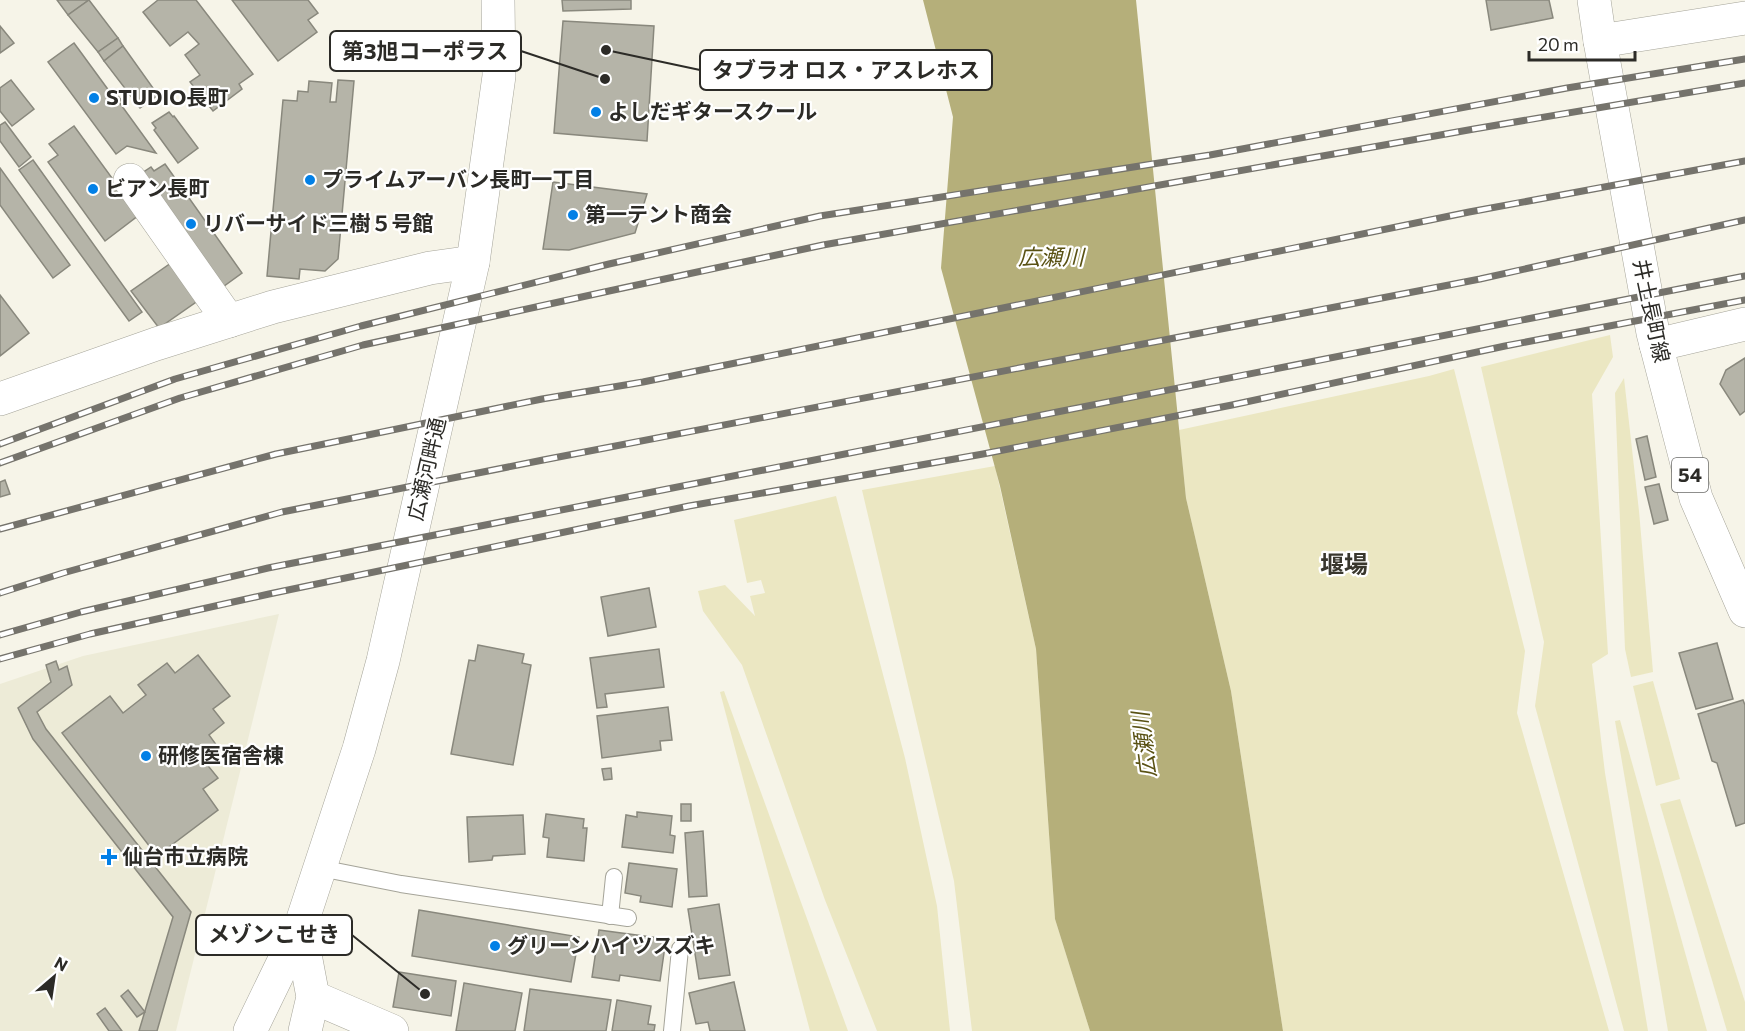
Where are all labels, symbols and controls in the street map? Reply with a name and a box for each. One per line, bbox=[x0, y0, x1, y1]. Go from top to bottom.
scale bar bbox=[1529, 24, 1636, 62]
callout: 第3旭コーポラス bbox=[330, 31, 521, 71]
text: 20 m bbox=[1538, 33, 1579, 55]
text: 第3旭コーポラス bbox=[342, 37, 508, 64]
callout: タブラオ ロス・アスレホス bbox=[700, 50, 992, 90]
text: タブラオ ロス・アスレホス bbox=[712, 56, 980, 83]
place label: STUDIO長町 bbox=[106, 84, 228, 109]
marker: STUDIO長町 bbox=[87, 91, 101, 105]
place label: よしだギタースクール bbox=[608, 98, 817, 123]
marker: よしだギタースクール bbox=[589, 105, 603, 119]
place label: プライムアーバン長町一丁目 bbox=[322, 166, 594, 191]
marker: プライムアーバン長町一丁目 bbox=[303, 173, 317, 187]
place label: ビアン長町 bbox=[105, 175, 209, 200]
marker: ビアン長町 bbox=[86, 182, 100, 196]
place label: 第一テント商会 bbox=[585, 201, 732, 226]
marker: 第一テント商会 bbox=[566, 208, 580, 222]
place label: リバーサイド三樹５号館 bbox=[203, 210, 434, 235]
marker: リバーサイド三樹５号館 bbox=[184, 217, 198, 231]
water label: 広瀬川 bbox=[1018, 243, 1086, 270]
street label: 井土長町線 bbox=[1629, 257, 1676, 365]
street label: 広瀬河畔通 bbox=[402, 415, 450, 523]
road number: 54 bbox=[1672, 458, 1708, 492]
district label: 堰場 bbox=[1320, 549, 1368, 578]
water label: 広瀬川 bbox=[1126, 709, 1161, 779]
place label: 研修医宿舎棟 bbox=[158, 742, 284, 767]
marker: 研修医宿舎棟 bbox=[139, 749, 153, 763]
place label: 仙台市立病院 bbox=[122, 843, 248, 868]
marker: 仙台市立病院 bbox=[100, 848, 118, 866]
callout: メゾンこせき bbox=[196, 915, 352, 955]
text: メゾンこせき bbox=[208, 920, 340, 947]
place label: グリーンハイツスズキ bbox=[507, 932, 716, 957]
marker: グリーンハイツスズキ bbox=[488, 939, 502, 953]
north arrow bbox=[24, 947, 84, 1007]
text: N bbox=[52, 952, 71, 975]

